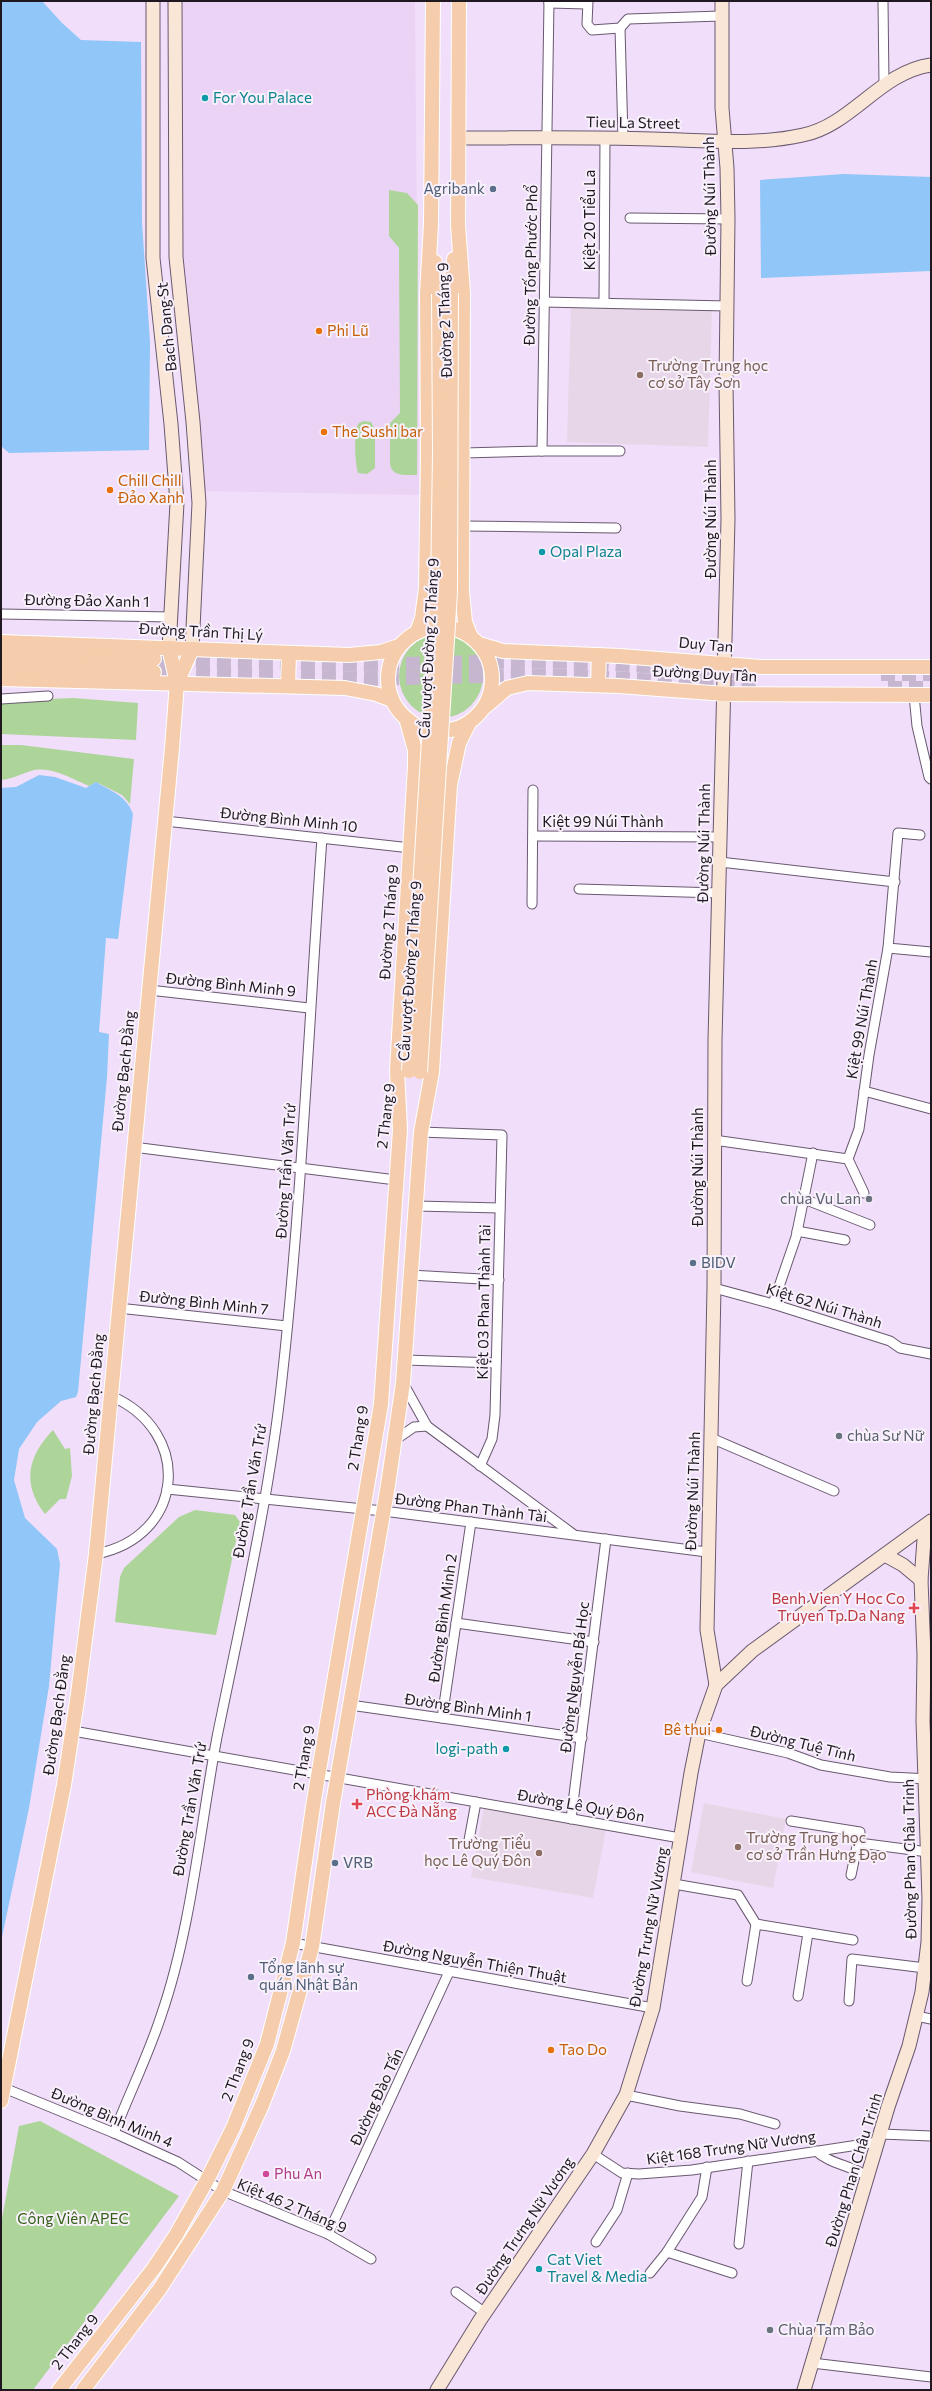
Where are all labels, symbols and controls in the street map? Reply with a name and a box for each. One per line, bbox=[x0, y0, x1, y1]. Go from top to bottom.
place label: For You Palace bbox=[213, 88, 312, 106]
marker: For You Palace bbox=[200, 93, 210, 103]
street label: Tieu La Street bbox=[586, 112, 680, 132]
street label: Đường Núi Thành bbox=[699, 136, 719, 257]
street label: Kiệt 20 Tiểu La bbox=[580, 170, 598, 270]
place label: Agribank bbox=[424, 179, 485, 197]
marker: Agribank bbox=[488, 184, 498, 194]
street label: Đường Tống Phước Phổ bbox=[520, 184, 540, 347]
street label: Đường 2 Tháng 9 bbox=[433, 262, 455, 379]
street label: Bach Dang St bbox=[152, 282, 180, 373]
place label: Phi Lũ bbox=[327, 321, 369, 339]
marker: Phi Lũ bbox=[314, 326, 324, 336]
place label: Trường Trung học cơ sở Tây Sơn bbox=[648, 356, 768, 391]
marker: Trường Trung học cơ sở Tây Sơn bbox=[635, 370, 645, 380]
place label: The Sushi bar bbox=[332, 422, 423, 440]
marker: The Sushi bar bbox=[319, 427, 329, 437]
street label: Đường Núi Thành bbox=[701, 459, 719, 580]
place label: Chill Chill Đảo Xanh bbox=[117, 471, 184, 506]
marker: Chill Chill Đảo Xanh bbox=[105, 485, 115, 495]
place label: Opal Plaza bbox=[550, 542, 622, 560]
marker: Opal Plaza bbox=[537, 547, 547, 557]
street label: Cầu vượt Đường 2 Tháng 9 bbox=[414, 557, 442, 739]
street label: Đường Đảo Xanh 1 bbox=[23, 590, 150, 610]
street label: Đường Trần Thị Lý bbox=[138, 619, 264, 643]
street label: Duy Tan bbox=[678, 633, 734, 655]
street label: Đường Duy Tân bbox=[651, 661, 758, 685]
street label: Đường Núi Thành bbox=[693, 783, 713, 904]
street label: Đường Bình Minh 10 bbox=[219, 803, 359, 835]
street label: Kiệt 99 Núi Thành bbox=[542, 812, 664, 830]
street label: Đường 2 Tháng 9 bbox=[375, 864, 401, 981]
street label: Cầu vượt Đường 2 Tháng 9 bbox=[394, 880, 424, 1062]
street label: Kiệt 99 Núi Thành bbox=[842, 957, 880, 1080]
street label: Đường Bình Minh 9 bbox=[164, 968, 297, 1000]
street label: Đường Bạch Đằng bbox=[108, 1010, 138, 1133]
street label: 2 Thang 9 bbox=[372, 1082, 398, 1150]
street label: Đường Trần Văn Trứ bbox=[271, 1102, 299, 1240]
street label: Đường Núi Thành bbox=[688, 1107, 706, 1228]
place label: chùa Vu Lan bbox=[780, 1189, 861, 1207]
marker: chùa Vu Lan bbox=[864, 1194, 874, 1204]
street label: Kiệt 03 Phan Thành Tài bbox=[473, 1224, 493, 1380]
place label: BIDV bbox=[701, 1253, 736, 1271]
marker: BIDV bbox=[688, 1258, 698, 1268]
street label: Kiệt 62 Núi Thành bbox=[764, 1279, 885, 1331]
street label: Đường Bình Minh 7 bbox=[138, 1286, 269, 1318]
street label: Đường Bạch Đằng bbox=[79, 1333, 107, 1456]
street label: 2 Thang 9 bbox=[343, 1404, 371, 1472]
street label: Đường Trần Văn Trứ bbox=[228, 1422, 270, 1560]
place label: chùa Sư Nữ bbox=[847, 1426, 925, 1444]
street label: Đường Núi Thành bbox=[681, 1431, 703, 1552]
marker: chùa Sư Nữ bbox=[834, 1431, 844, 1441]
street label: Đường Phan Thành Tài bbox=[393, 1489, 548, 1525]
street label: Đường Bình Minh 2 bbox=[424, 1552, 460, 1684]
place label: Benh Vien Y Hoc Co Truyen Tp.Da Nang bbox=[771, 1589, 905, 1624]
street label: Đường Nguyễn Bá Học bbox=[556, 1600, 592, 1755]
marker: Benh Vien Y Hoc Co Truyen Tp.Da Nang bbox=[908, 1602, 920, 1614]
street label: Đường Bạch Đằng bbox=[39, 1653, 73, 1777]
street label: Đường Bình Minh 1 bbox=[403, 1689, 533, 1725]
place label: Bê thui bbox=[664, 1720, 711, 1738]
street label: Đường Tuệ Tĩnh bbox=[748, 1721, 858, 1765]
street label: 2 Thang 9 bbox=[288, 1724, 318, 1792]
marker: Bê thui bbox=[714, 1725, 724, 1735]
place label: logi-path bbox=[435, 1739, 498, 1757]
street label: Đường Trần Văn Trứ bbox=[168, 1740, 210, 1878]
marker: logi-path bbox=[501, 1744, 511, 1754]
street label: Đường Phan Châu Trinh bbox=[899, 1779, 919, 1940]
place label: Phòng khám ACC Đà Nẵng bbox=[366, 1785, 457, 1820]
street label: Đường Lê Quý Đôn bbox=[515, 1785, 646, 1825]
marker: Phòng khám ACC Đà Nẵng bbox=[351, 1798, 363, 1810]
place label: Trường Trung học cơ sở Trần Hưng Đạo bbox=[746, 1828, 887, 1863]
place label: Trường Tiểu học Lê Quý Đôn bbox=[424, 1834, 531, 1869]
marker: Trường Trung học cơ sở Trần Hưng Đạo bbox=[733, 1842, 743, 1852]
street label: Đường Trưng Nữ Vương bbox=[625, 1845, 671, 2009]
marker: Trường Tiểu học Lê Quý Đôn bbox=[534, 1848, 544, 1858]
place label: VRB bbox=[343, 1853, 373, 1871]
marker: VRB bbox=[330, 1858, 340, 1868]
street label: Đường Nguyễn Thiện Thuật bbox=[381, 1936, 568, 1986]
place label: Tổng lãnh sự quán Nhật Bản bbox=[259, 1958, 358, 1993]
marker: Tổng lãnh sự quán Nhật Bản bbox=[246, 1972, 256, 1982]
street label: 2 Thang 9 bbox=[217, 2036, 257, 2104]
place label: Tao Do bbox=[559, 2040, 607, 2058]
street label: Đường Đào Tấn bbox=[345, 2045, 406, 2149]
marker: Tao Do bbox=[546, 2045, 556, 2055]
street label: Đường Bình Minh 4 bbox=[48, 2083, 176, 2151]
street label: Đường Phan Châu Trinh bbox=[821, 2090, 885, 2250]
street label: Kiệt 168 Trưng Nữ Vương bbox=[645, 2126, 817, 2168]
street label: Đường Trưng Nữ Vương bbox=[471, 2153, 577, 2299]
place label: Phu An bbox=[274, 2164, 322, 2182]
marker: Phu An bbox=[261, 2169, 271, 2179]
street label: Kiệt 46 2 Tháng 9 bbox=[235, 2174, 350, 2236]
park label: Công Viên APEC bbox=[17, 2209, 129, 2227]
place label: Cat Viet Travel & Media bbox=[547, 2250, 647, 2285]
marker: Cat Viet Travel & Media bbox=[534, 2264, 544, 2274]
street label: 2 Thang 9 bbox=[47, 2310, 102, 2373]
place label: Chùa Tam Bảo bbox=[778, 2320, 875, 2338]
marker: Chùa Tam Bảo bbox=[765, 2325, 775, 2335]

